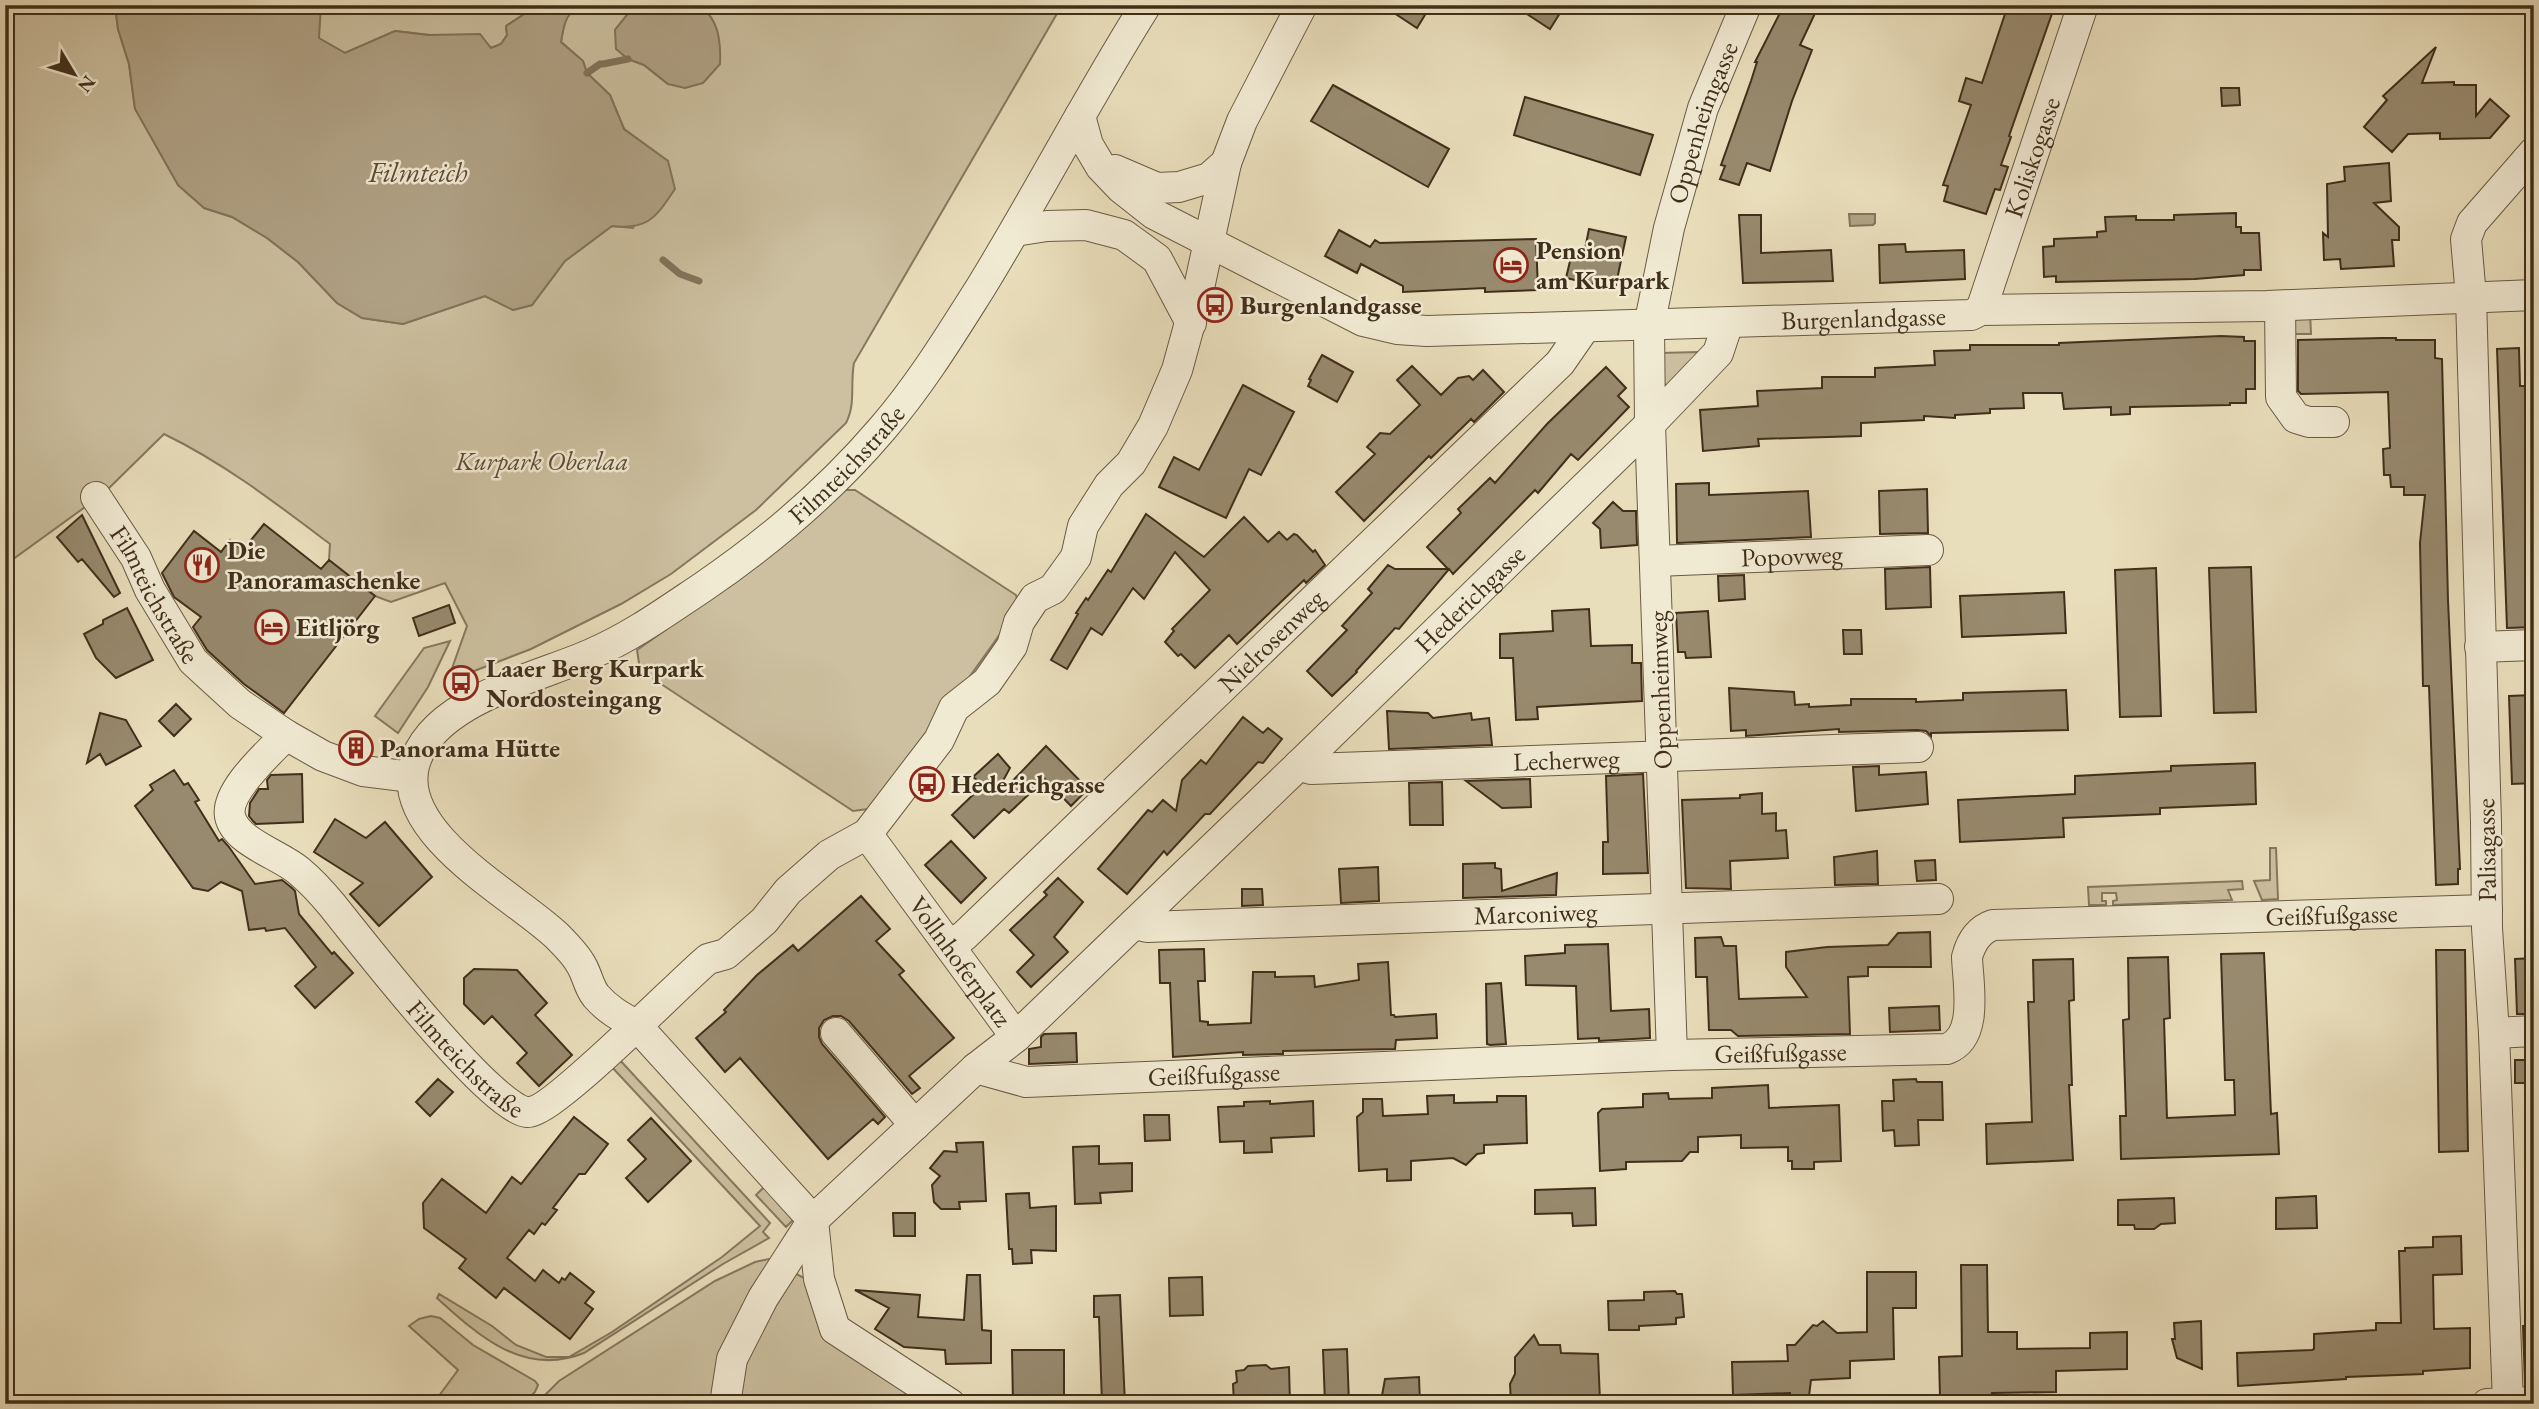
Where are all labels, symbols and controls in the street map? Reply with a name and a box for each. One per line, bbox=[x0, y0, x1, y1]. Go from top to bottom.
street label: Oppenheimgasse bbox=[1660, 36, 1746, 208]
north arrow bbox=[38, 38, 108, 108]
text: N bbox=[72, 70, 102, 98]
street label: Koliskogasse bbox=[1996, 93, 2068, 222]
water label: Filmteich bbox=[367, 154, 468, 190]
place label: Pension am Kurpark bbox=[1536, 233, 1670, 297]
hotel icon: Pension am Kurpark bbox=[1492, 246, 1530, 284]
bus stop icon: Burgenlandgasse bbox=[1196, 286, 1234, 324]
place label: Burgenlandgasse bbox=[1240, 288, 1422, 322]
street label: Burgenlandgasse bbox=[1780, 299, 1946, 338]
street label: Filmteichstraße bbox=[781, 398, 912, 532]
park label: Kurpark Oberlaa bbox=[455, 444, 628, 478]
street label: Filmteichstraße bbox=[102, 519, 208, 670]
place label: Die Panoramaschenke bbox=[227, 533, 420, 597]
street label: Popovweg bbox=[1740, 536, 1844, 575]
street label: Hederichgasse bbox=[1407, 537, 1533, 661]
restaurant icon: Die Panoramaschenke bbox=[183, 546, 221, 584]
street label: Nielrosenweg bbox=[1211, 581, 1332, 700]
hotel icon: Eitljörg bbox=[253, 608, 291, 646]
street label: Oppenheimweg bbox=[1640, 609, 1680, 770]
place label: Eitljörg bbox=[296, 610, 381, 644]
place label: Laaer Berg Kurpark Nordosteingang bbox=[486, 651, 704, 715]
bus stop icon: Laaer Berg Kurpark Nordosteingang bbox=[442, 664, 480, 702]
building icon: Panorama Hütte bbox=[337, 729, 375, 767]
place label: Panorama Hütte bbox=[380, 731, 560, 765]
street label: Lecherweg bbox=[1512, 741, 1621, 779]
bus stop icon: Hederichgasse bbox=[908, 765, 946, 803]
place label: Hederichgasse bbox=[951, 767, 1105, 801]
street label: Palisagasse bbox=[2468, 798, 2504, 902]
street label: Vollnhoferplatz bbox=[901, 889, 1020, 1034]
street label: Marconiweg bbox=[1473, 894, 1598, 932]
street label: Geißfußgasse bbox=[2265, 896, 2398, 934]
street label: Filmteichstraße bbox=[399, 993, 530, 1126]
street label: Geißfußgasse bbox=[1714, 1034, 1847, 1071]
street label: Geißfußgasse bbox=[1147, 1054, 1281, 1094]

